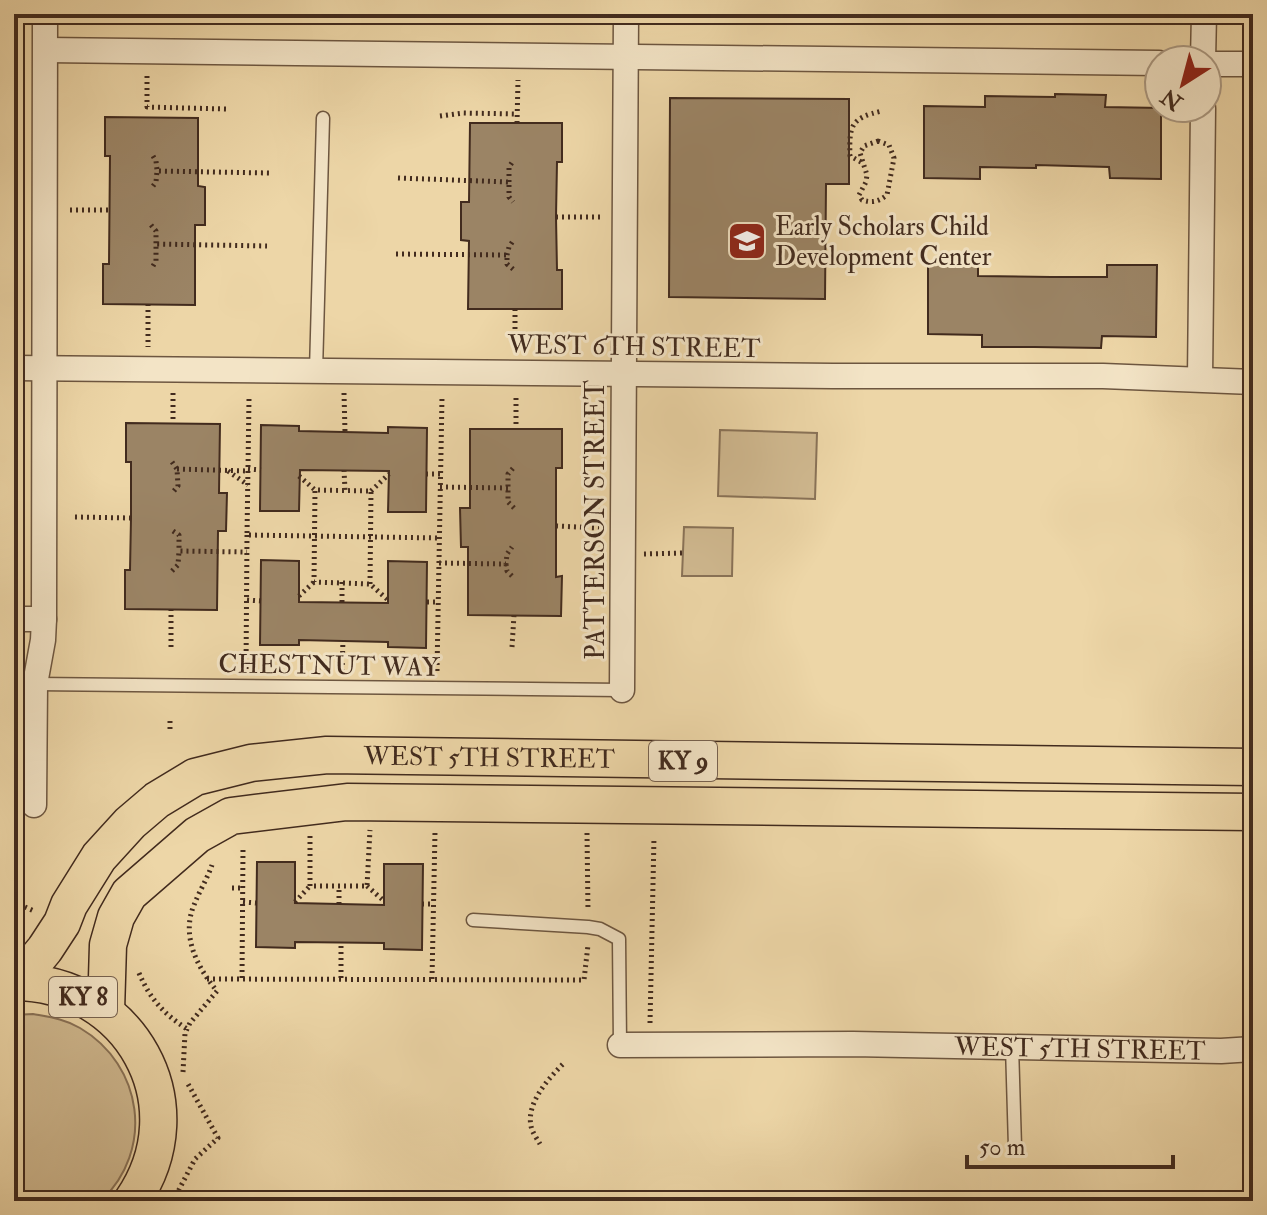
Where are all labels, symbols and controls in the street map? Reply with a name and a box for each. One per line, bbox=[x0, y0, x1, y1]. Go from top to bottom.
north arrow bbox=[1143, 44, 1223, 124]
text: N bbox=[1155, 82, 1189, 117]
place label: Early Scholars Child Development Center bbox=[775, 211, 992, 274]
school or university icon: Early Scholars Child Development Center bbox=[726, 220, 768, 262]
street label: WEST 6TH STREET bbox=[506, 329, 761, 365]
street label: PATTERSON STREET bbox=[580, 380, 612, 660]
street label: CHESTNUT WAY bbox=[218, 648, 441, 684]
street label: WEST 5TH STREET bbox=[363, 740, 615, 776]
road number: KY 9 bbox=[649, 741, 717, 781]
road number: KY 8 bbox=[49, 977, 117, 1017]
street label: WEST 5TH STREET bbox=[953, 1031, 1206, 1068]
scale bar bbox=[967, 1119, 1173, 1169]
text: 50 m bbox=[979, 1132, 1026, 1163]

